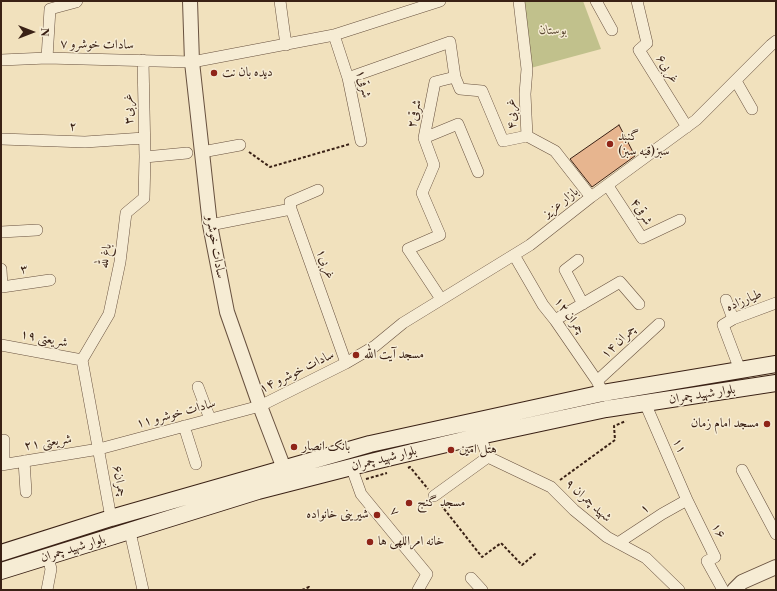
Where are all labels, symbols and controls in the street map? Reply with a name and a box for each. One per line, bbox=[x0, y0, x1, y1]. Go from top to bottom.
north arrow bbox=[12, 12, 52, 52]
park label: بوستان bbox=[539, 23, 567, 39]
text: N bbox=[37, 28, 51, 36]
street label: سادات خوشرو ۷ bbox=[60, 37, 134, 53]
street label: غربی۶ bbox=[652, 52, 682, 86]
place label: دیده بان نت bbox=[222, 65, 273, 81]
marker: دیده بان نت bbox=[209, 68, 219, 78]
street label: شرقی۱ bbox=[352, 68, 374, 100]
street label: غربی۳ bbox=[121, 94, 137, 124]
street label: شرقی۲ bbox=[404, 98, 426, 130]
street label: غربی۴ bbox=[504, 98, 520, 130]
street label: ۲ bbox=[69, 119, 77, 135]
place label: گنبد سبز(قبه سبز) bbox=[618, 129, 670, 160]
marker: گنبد سبز(قبه سبز) bbox=[605, 139, 615, 149]
street label: بازار عزیز bbox=[540, 184, 582, 222]
street label: شرقی۴ bbox=[627, 196, 655, 228]
street label: سادات خوشرو bbox=[202, 214, 228, 280]
street label: باغ لله bbox=[96, 243, 116, 269]
street label: غربی۱ bbox=[312, 247, 338, 281]
street label: ۳ bbox=[19, 262, 29, 278]
street label: طیارزاده bbox=[724, 287, 764, 315]
street label: چمران ۱۲ bbox=[550, 294, 588, 338]
street label: چمران ۱۴ bbox=[598, 322, 640, 362]
street label: شریعتی ۱۹ bbox=[19, 327, 69, 351]
street label: سادات خوشرو ۱۴ bbox=[257, 347, 337, 397]
place label: مسجد آیت الله bbox=[364, 347, 424, 363]
marker: مسجد آیت الله bbox=[351, 350, 361, 360]
street label: بلوار شهید چمران bbox=[668, 382, 736, 408]
street label: سادات خوشرو ۱۱ bbox=[135, 396, 217, 432]
place label: مسجد امام زمان bbox=[691, 416, 759, 432]
marker: مسجد امام زمان bbox=[762, 419, 772, 429]
street label: شریعتی ۲۱ bbox=[23, 432, 73, 454]
street label: ۱۱ bbox=[669, 436, 689, 456]
place label: بانک انصار bbox=[302, 439, 350, 455]
marker: بانک انصار bbox=[289, 442, 299, 452]
place label: هتل امین bbox=[459, 442, 497, 458]
street label: بلوار شهید چمران bbox=[349, 443, 419, 475]
marker: هتل امین bbox=[446, 445, 456, 455]
street label: چمران۶ bbox=[109, 464, 129, 498]
street label: شهید چمران ۹ bbox=[562, 476, 614, 526]
place label: مسجد گنج bbox=[417, 495, 465, 511]
marker: مسجد گنج bbox=[404, 498, 414, 508]
street label: ۱ bbox=[637, 500, 653, 518]
street label: ۷ bbox=[386, 504, 402, 520]
place label: شیرینی خانواده bbox=[306, 507, 369, 523]
marker: شیرینی خانواده bbox=[372, 510, 382, 520]
street label: ۱۶ bbox=[708, 521, 728, 541]
street label: بلوار شهید چمران bbox=[39, 532, 107, 566]
place label: خانه امراللهی ها bbox=[378, 534, 444, 550]
marker: خانه امراللهی ها bbox=[365, 537, 375, 547]

